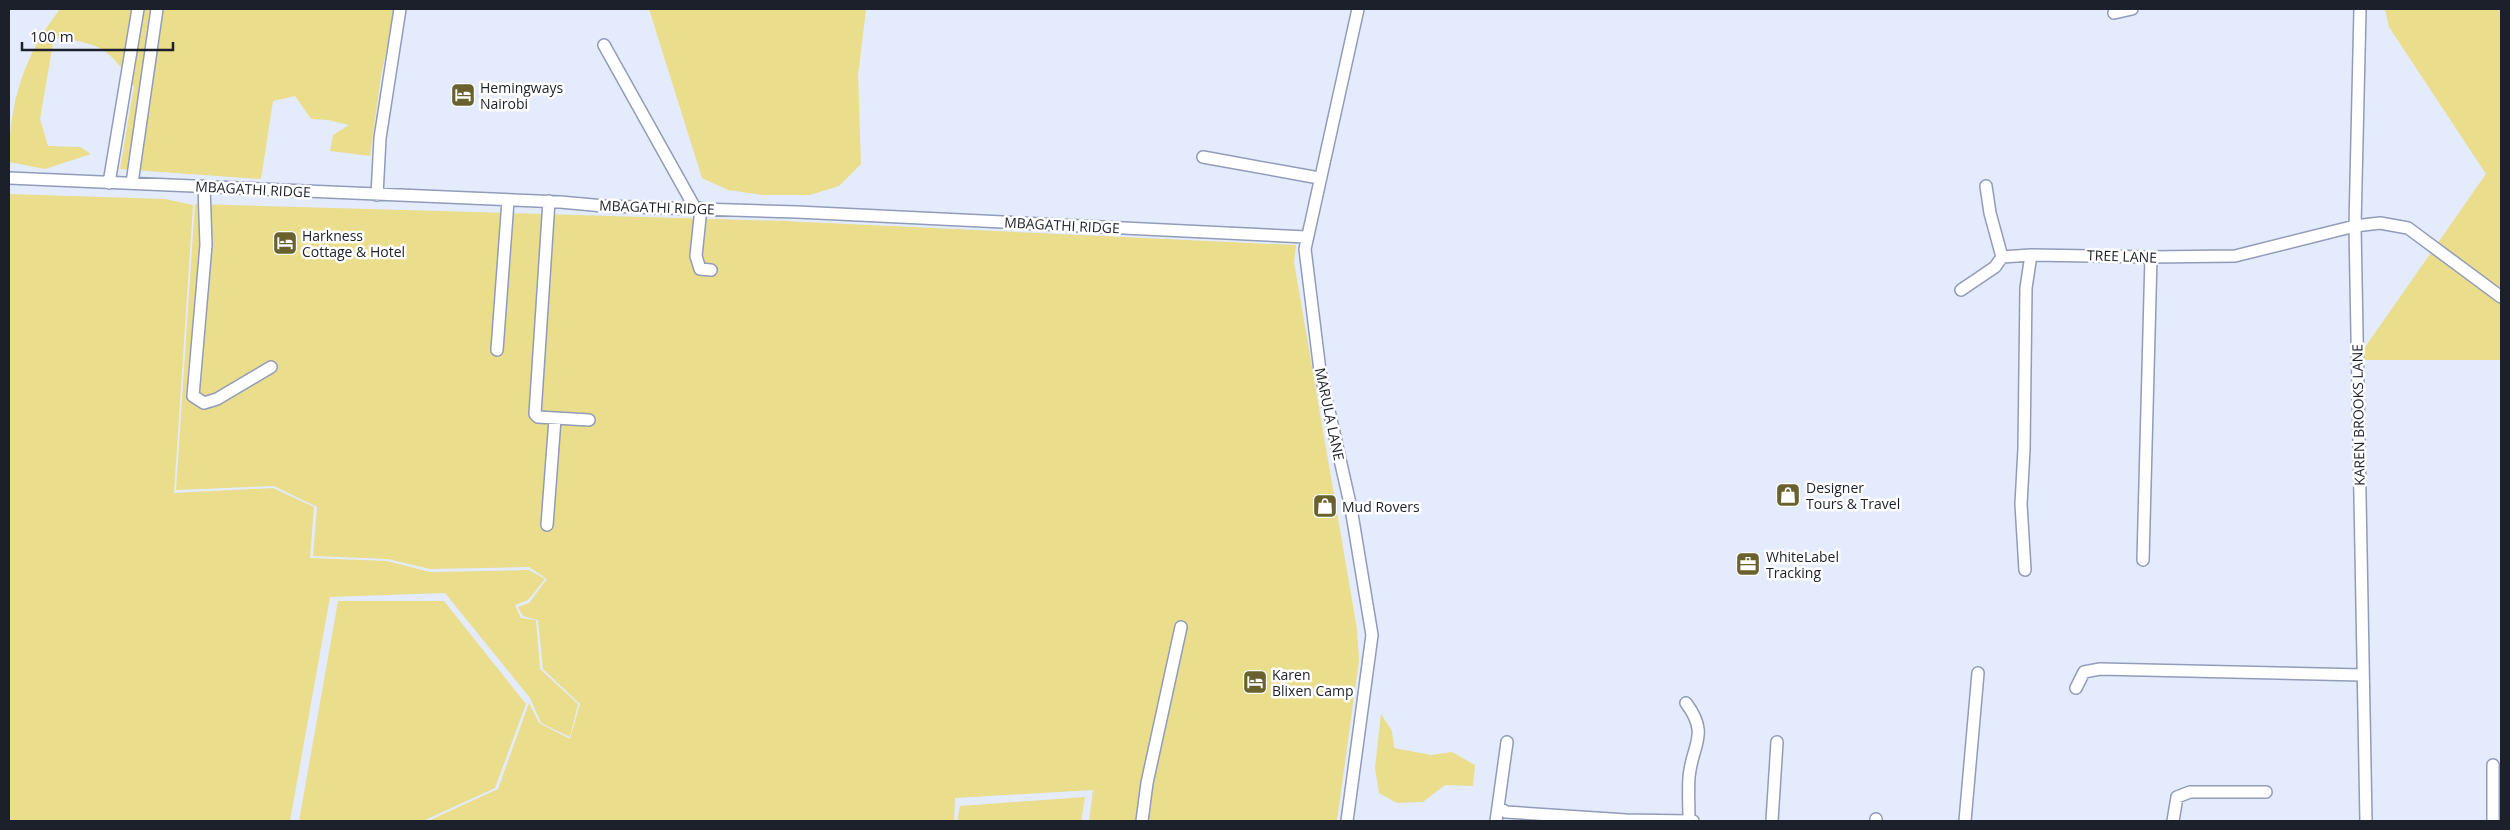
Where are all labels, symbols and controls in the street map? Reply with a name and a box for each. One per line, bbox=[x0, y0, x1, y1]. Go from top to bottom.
scale bar bbox=[22, 20, 174, 52]
text: 100 m bbox=[30, 26, 74, 46]
place label: Hemingways Nairobi bbox=[480, 78, 564, 113]
hotel icon: Hemingways Nairobi bbox=[450, 82, 476, 108]
street label: MBAGATHI RIDGE bbox=[195, 176, 311, 202]
street label: MBAGATHI RIDGE bbox=[599, 195, 715, 219]
street label: MBAGATHI RIDGE bbox=[1004, 212, 1120, 238]
place label: Harkness Cottage & Hotel bbox=[302, 226, 405, 261]
hotel icon: Harkness Cottage & Hotel bbox=[272, 230, 298, 256]
street label: TREE LANE bbox=[2087, 245, 2157, 267]
street label: KAREN BROOKS LANE bbox=[2347, 344, 2369, 486]
street label: MARULA LANE bbox=[1311, 366, 1349, 462]
place label: Designer Tours & Travel bbox=[1806, 478, 1900, 513]
shop icon: Designer Tours & Travel bbox=[1775, 482, 1801, 508]
shop icon: Mud Rovers bbox=[1312, 493, 1338, 519]
place label: Mud Rovers bbox=[1342, 497, 1420, 516]
place label: WhiteLabel Tracking bbox=[1766, 547, 1839, 582]
office icon: WhiteLabel Tracking bbox=[1735, 551, 1761, 577]
place label: Karen Blixen Camp bbox=[1272, 665, 1354, 700]
hotel icon: Karen Blixen Camp bbox=[1242, 669, 1268, 695]

